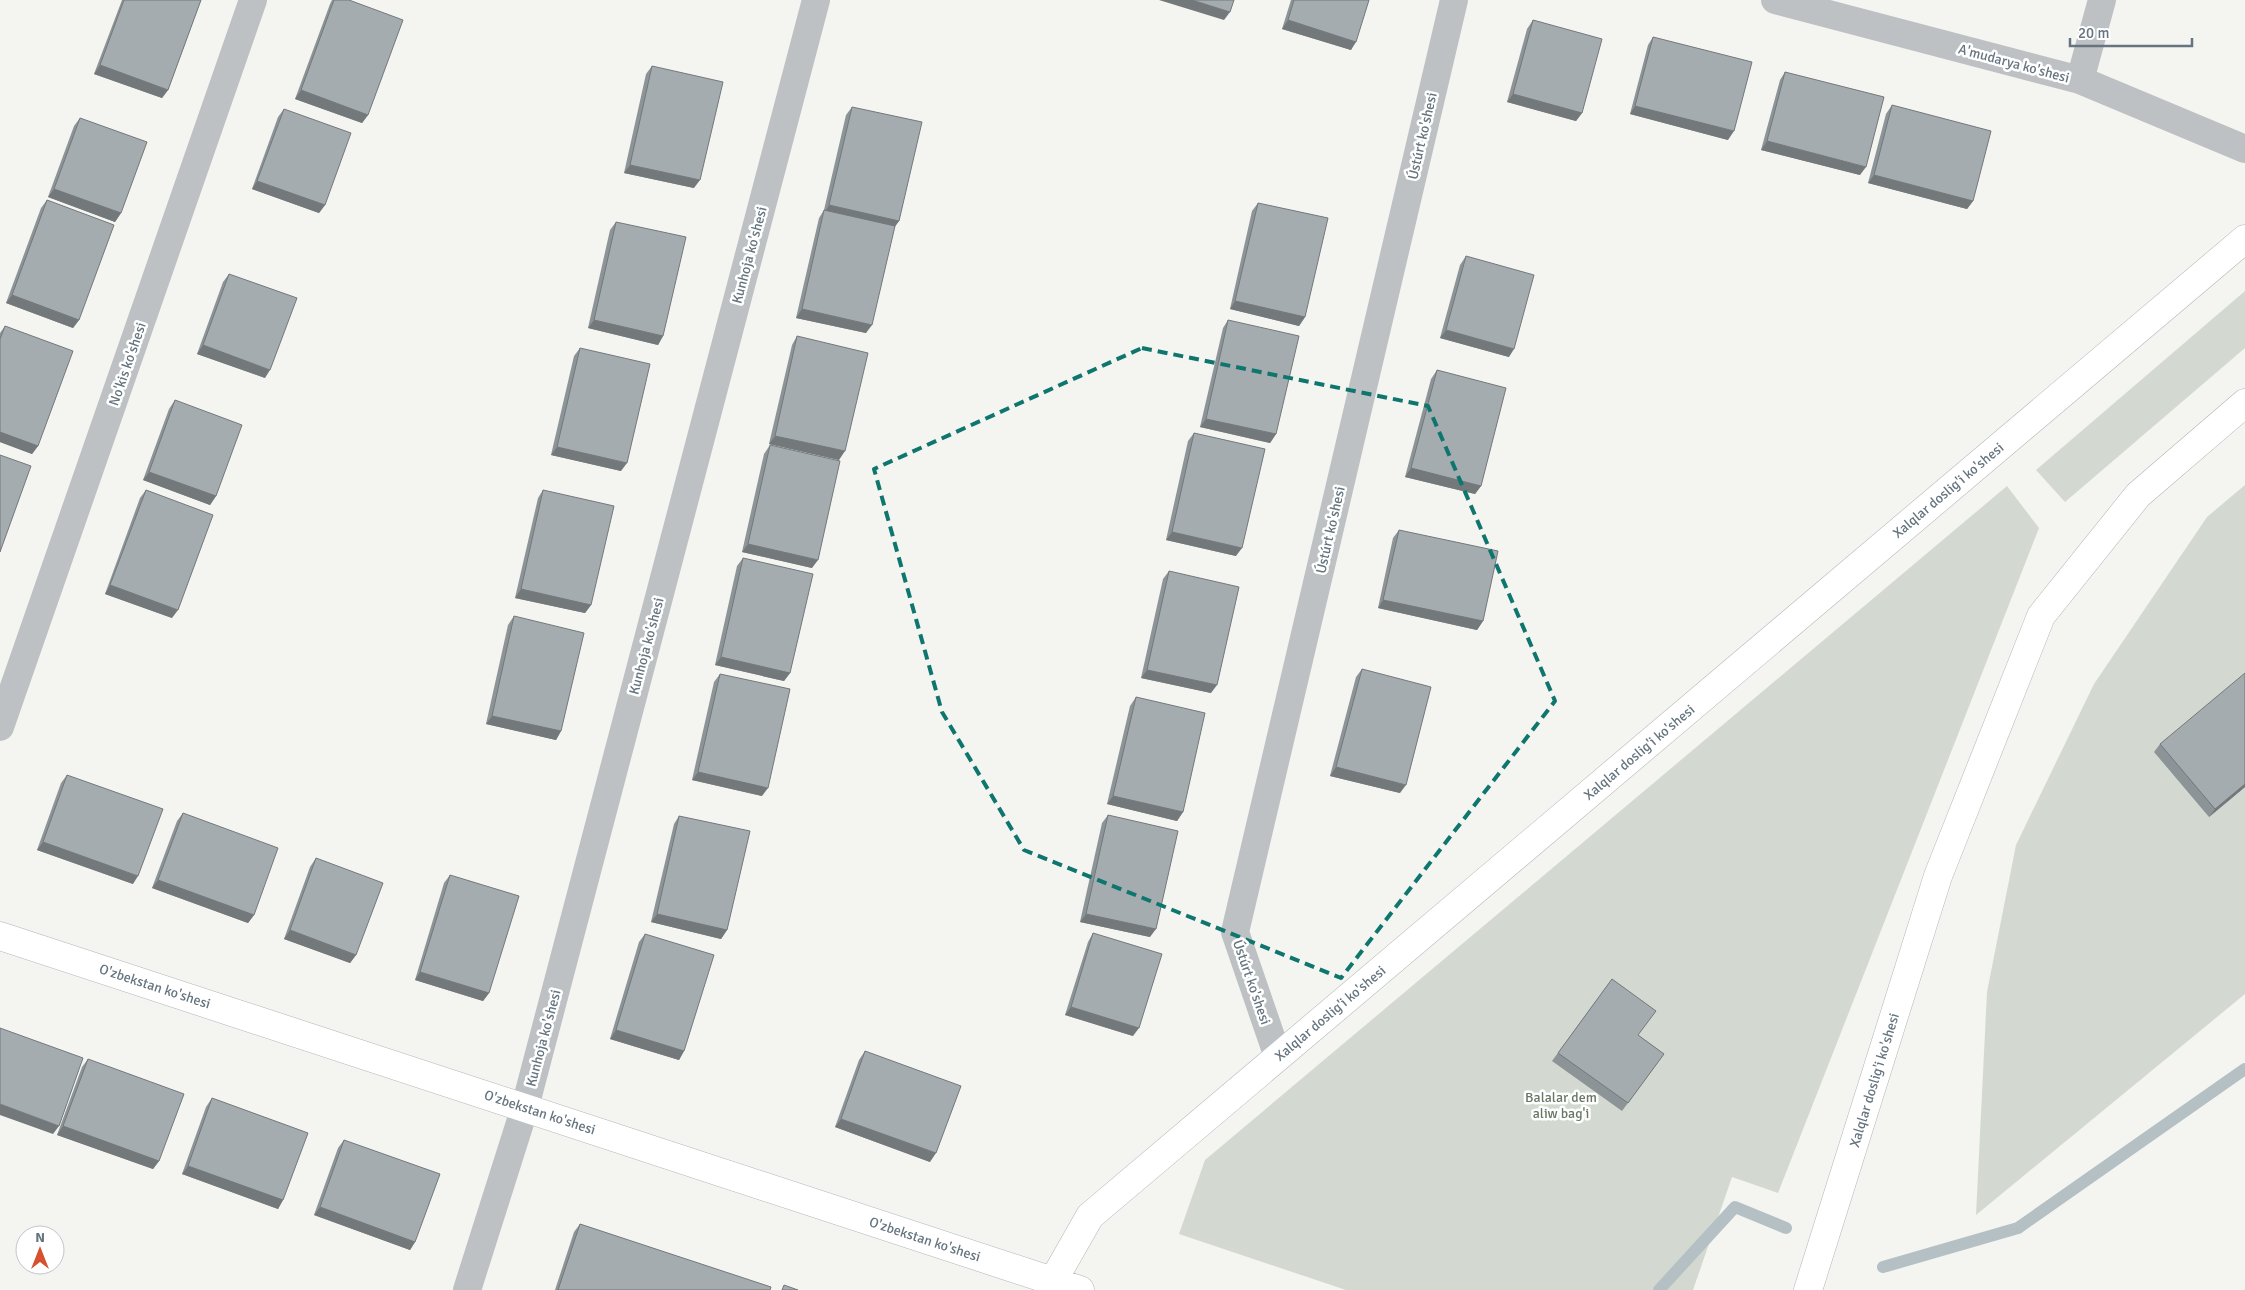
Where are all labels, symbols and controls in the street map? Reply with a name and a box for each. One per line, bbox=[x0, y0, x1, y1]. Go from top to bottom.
scale bar bbox=[2070, 15, 2192, 47]
text: 20 m bbox=[2078, 24, 2109, 42]
street label: A'mudarya ko'shesi bbox=[1956, 40, 2071, 87]
street label: Ústúrt ko'shesi bbox=[1404, 91, 1441, 181]
street label: Kunhoja ko'shesi bbox=[728, 205, 771, 306]
street label: No'kis ko'shesi bbox=[105, 320, 150, 408]
street label: Xalqlar doslig'i ko'shesi bbox=[1889, 439, 2007, 542]
street label: Ústúrt ko'shesi bbox=[1312, 485, 1349, 575]
street label: Kunhoja ko'shesi bbox=[625, 596, 668, 697]
street label: Xalqlar doslig'i ko'shesi bbox=[1580, 701, 1698, 804]
street label: Ústúrt ko'shesi bbox=[1229, 937, 1274, 1027]
street label: O'zbekstan ko'shesi bbox=[97, 960, 213, 1013]
street label: Xalqlar doslig'i ko'shesi bbox=[1271, 962, 1389, 1065]
street label: Kunhoja ko'shesi bbox=[522, 988, 565, 1089]
street label: Xalqlar doslig'i ko'shesi bbox=[1846, 1011, 1903, 1149]
street label: O'zbekstan ko'shesi bbox=[482, 1086, 598, 1139]
park label: Balalar dem aliw bag'i bbox=[1525, 1089, 1597, 1122]
street label: O'zbekstan ko'shesi bbox=[867, 1213, 983, 1266]
north arrow bbox=[15, 1225, 65, 1275]
text: N bbox=[35, 1229, 45, 1246]

